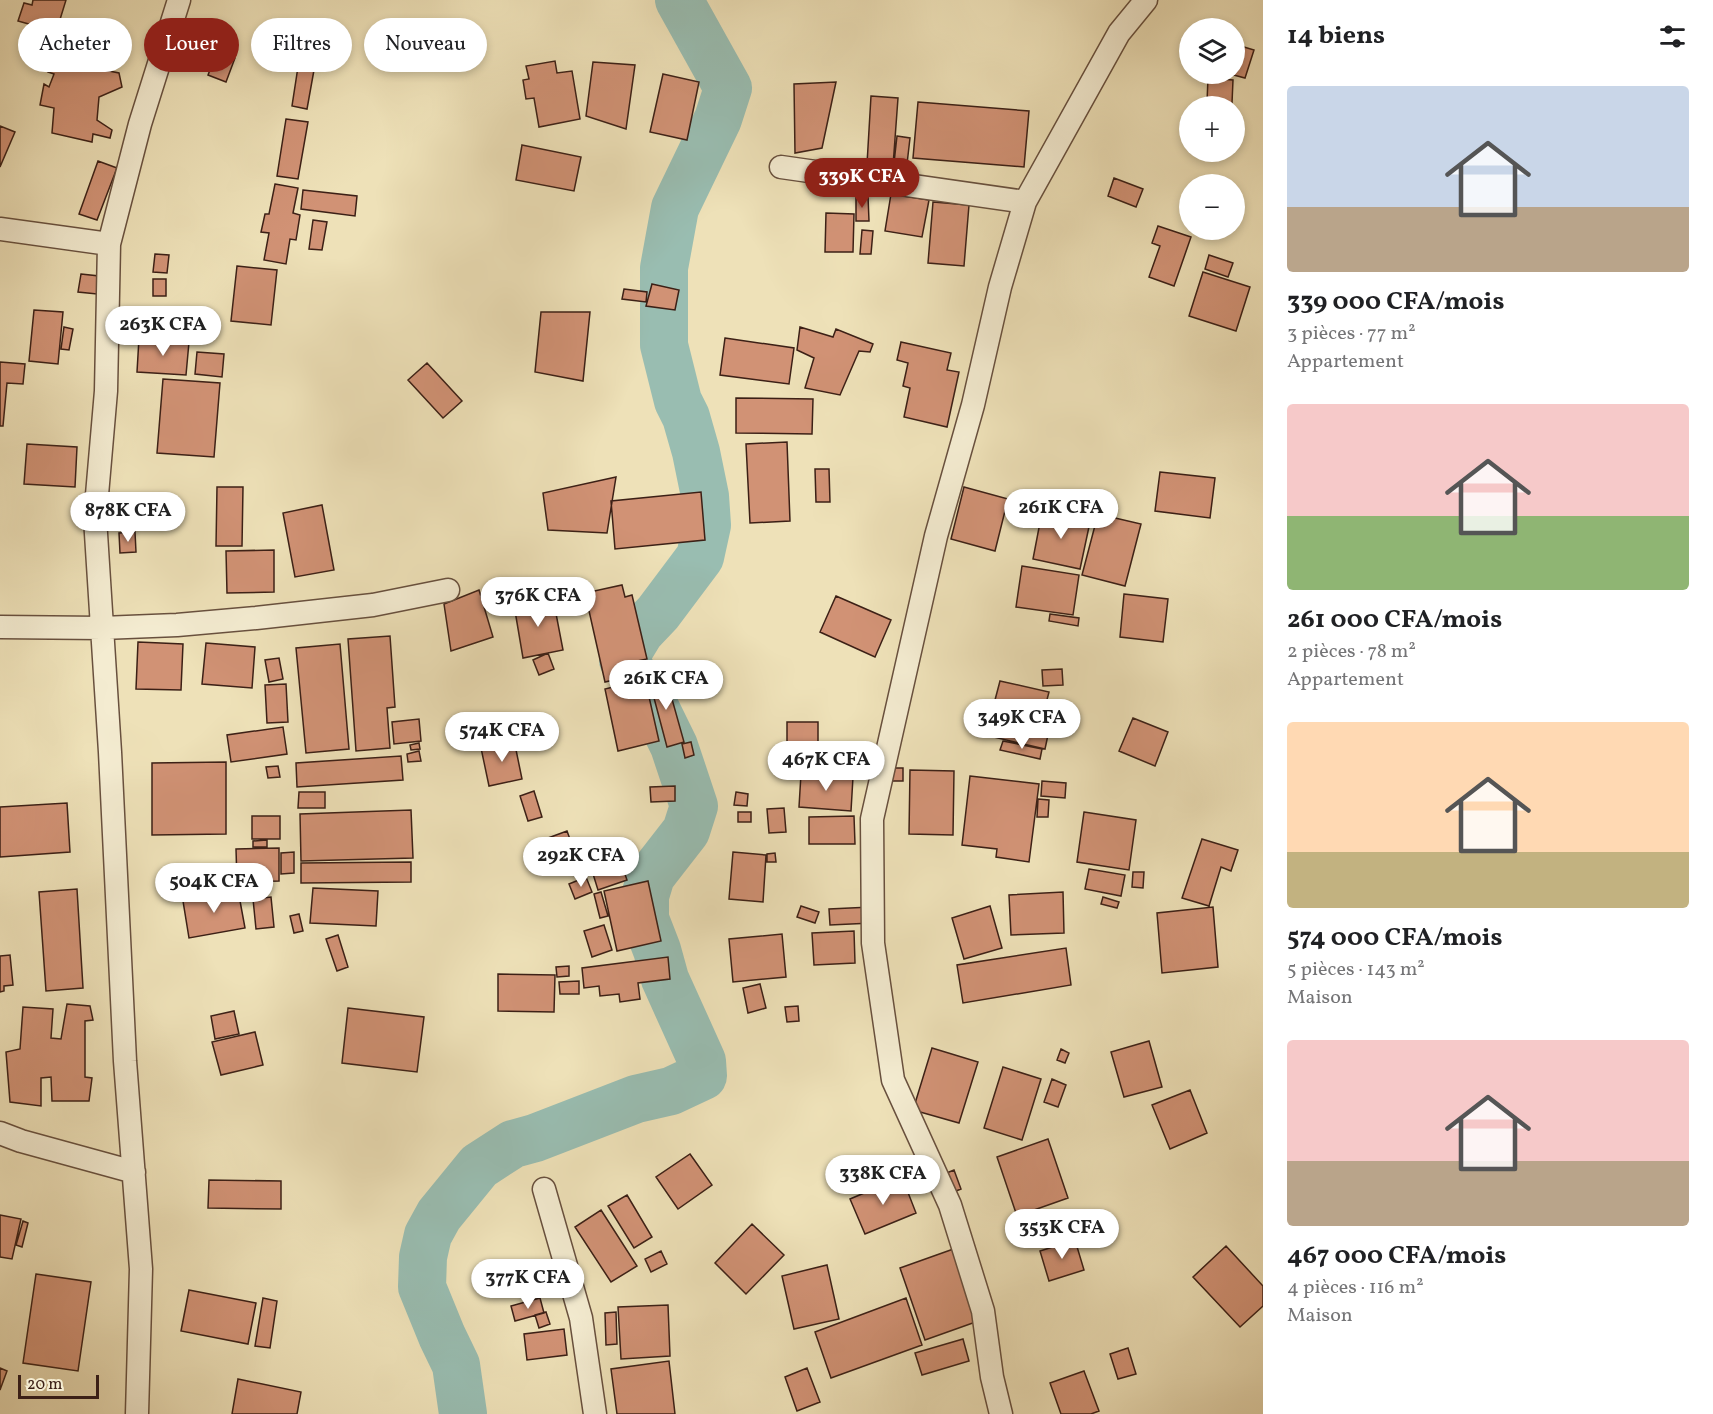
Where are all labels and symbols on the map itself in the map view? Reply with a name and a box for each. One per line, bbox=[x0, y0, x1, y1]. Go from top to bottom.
pin: 339K CFA bbox=[800, 158, 924, 209]
pin: 263K CFA bbox=[101, 306, 225, 357]
pin: 261K CFA bbox=[999, 489, 1123, 540]
pin: 878K CFA bbox=[66, 492, 190, 543]
pin: 376K CFA bbox=[476, 577, 600, 628]
pin: 261K CFA bbox=[604, 660, 728, 711]
pin: 349K CFA bbox=[960, 699, 1084, 750]
pin: 574K CFA bbox=[440, 712, 564, 763]
pin: 467K CFA bbox=[764, 741, 888, 792]
pin: 292K CFA bbox=[519, 837, 643, 888]
pin: 504K CFA bbox=[152, 863, 276, 914]
pin: 338K CFA bbox=[821, 1155, 945, 1206]
pin: 353K CFA bbox=[1000, 1209, 1124, 1260]
pin: 377K CFA bbox=[466, 1259, 590, 1310]
scale bar bbox=[18, 1372, 99, 1400]

